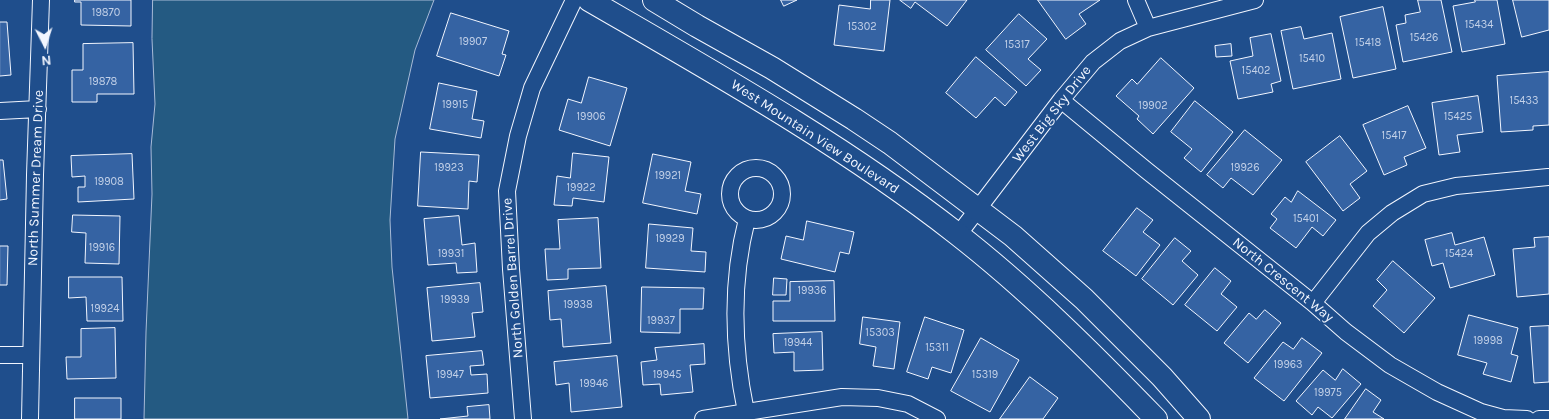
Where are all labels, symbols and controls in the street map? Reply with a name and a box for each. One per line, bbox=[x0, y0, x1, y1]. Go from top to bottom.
house number: 19870 bbox=[92, 6, 120, 20]
house number: 15434 bbox=[1465, 18, 1493, 32]
north arrow bbox=[20, 20, 70, 70]
house number: 15302 bbox=[847, 20, 877, 34]
house number: 15426 bbox=[1410, 31, 1438, 45]
house number: 19907 bbox=[459, 35, 487, 49]
house number: 15418 bbox=[1355, 36, 1381, 50]
house number: 15317 bbox=[1004, 38, 1030, 52]
text: N bbox=[41, 52, 52, 69]
house number: 15410 bbox=[1299, 52, 1325, 66]
street label: West Big Sky Drive bbox=[1009, 62, 1095, 166]
house number: 15402 bbox=[1242, 64, 1270, 78]
house number: 19878 bbox=[89, 75, 117, 89]
street label: West Mountain View Boulevard bbox=[728, 76, 902, 198]
street label: North Summer Dream Drive bbox=[25, 90, 47, 266]
house number: 15433 bbox=[1510, 94, 1538, 108]
house number: 19915 bbox=[442, 98, 468, 112]
house number: 19902 bbox=[1138, 99, 1168, 113]
house number: 19906 bbox=[576, 110, 606, 124]
house number: 15425 bbox=[1444, 110, 1472, 124]
house number: 15417 bbox=[1382, 129, 1406, 143]
house number: 19923 bbox=[434, 161, 464, 175]
house number: 19926 bbox=[1230, 161, 1260, 175]
house number: 19921 bbox=[655, 169, 681, 183]
house number: 19908 bbox=[94, 175, 124, 189]
house number: 19922 bbox=[566, 181, 596, 195]
street label: North Golden Barrel Drive bbox=[499, 197, 527, 359]
house number: 15401 bbox=[1293, 212, 1319, 226]
house number: 19929 bbox=[655, 232, 685, 246]
street label: North Crescent Way bbox=[1229, 234, 1337, 326]
house number: 19916 bbox=[89, 241, 115, 255]
house number: 19931 bbox=[438, 247, 464, 261]
house number: 15424 bbox=[1445, 247, 1473, 261]
house number: 19936 bbox=[797, 284, 827, 298]
house number: 19939 bbox=[440, 293, 470, 307]
house number: 19938 bbox=[563, 298, 593, 312]
house number: 19924 bbox=[91, 302, 119, 316]
house number: 19937 bbox=[647, 314, 675, 328]
house number: 15303 bbox=[865, 326, 895, 340]
house number: 19998 bbox=[1473, 334, 1503, 348]
house number: 19944 bbox=[784, 336, 812, 350]
house number: 15311 bbox=[925, 341, 949, 355]
house number: 19963 bbox=[1273, 358, 1303, 372]
house number: 19947 bbox=[436, 368, 464, 382]
house number: 19945 bbox=[653, 368, 681, 382]
house number: 15319 bbox=[972, 368, 998, 382]
house number: 19946 bbox=[580, 377, 608, 391]
house number: 19975 bbox=[1314, 386, 1342, 400]

